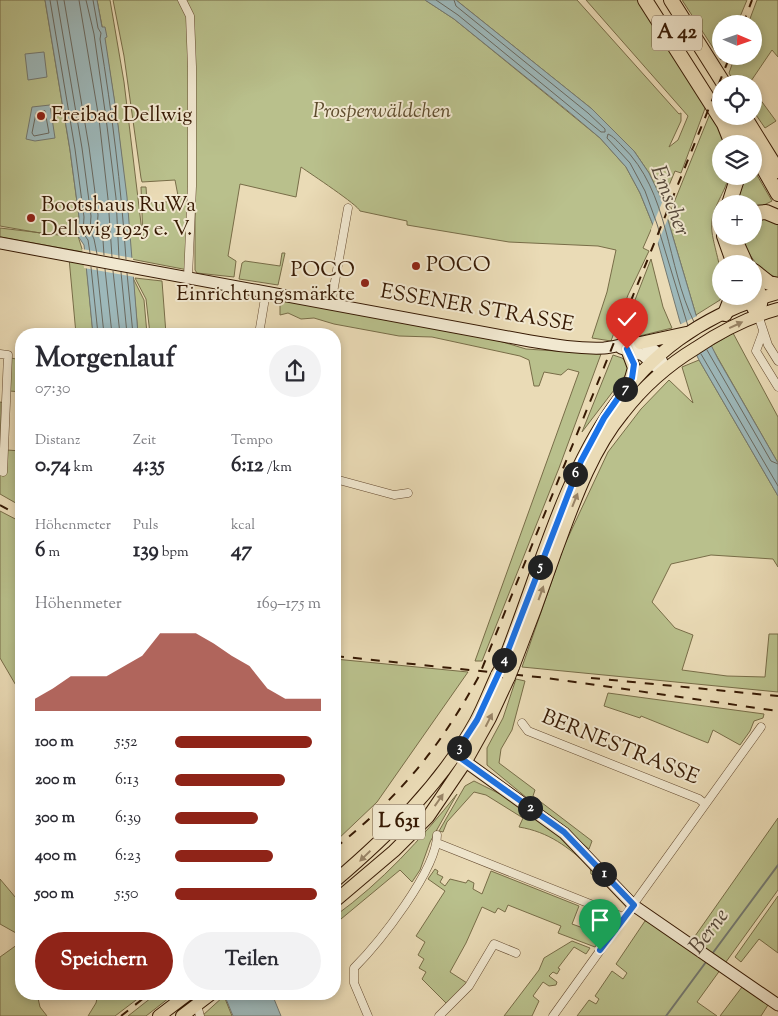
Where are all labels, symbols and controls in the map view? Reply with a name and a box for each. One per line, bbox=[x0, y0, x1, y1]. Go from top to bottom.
road number: A 42 bbox=[652, 15, 702, 50]
north arrow bbox=[712, 15, 762, 65]
map controls bbox=[712, 15, 762, 305]
button: locate bbox=[712, 75, 762, 125]
park label: Prosperwäldchen bbox=[313, 97, 451, 127]
place label: Freibad Dellwig bbox=[51, 101, 193, 131]
marker: Freibad Dellwig bbox=[35, 110, 47, 122]
button: layers bbox=[712, 135, 762, 185]
water label: Emscher bbox=[641, 161, 697, 241]
place label: Bootshaus RuWa Dellwig 1925 e. V. bbox=[41, 191, 196, 245]
button: + bbox=[712, 195, 762, 245]
marker: Bootshaus RuWa Dellwig 1925 e. V. bbox=[25, 212, 37, 224]
place label: POCO bbox=[426, 251, 491, 281]
button: − bbox=[712, 255, 762, 305]
place label: POCO Einrichtungsmärkte bbox=[176, 256, 355, 310]
marker: POCO bbox=[410, 260, 422, 272]
marker: POCO Einrichtungsmärkte bbox=[359, 277, 371, 289]
street label: ESSENER STRASSE bbox=[378, 277, 577, 341]
pin bbox=[606, 298, 648, 349]
icon: check bbox=[613, 305, 641, 333]
one-way arrow bbox=[729, 321, 743, 329]
text: Morgenlauf bbox=[35, 339, 175, 379]
button: share bbox=[269, 345, 321, 397]
pin: 7 bbox=[612, 376, 638, 402]
text: 07:30 bbox=[35, 378, 70, 401]
text: 7 bbox=[622, 379, 629, 399]
text: Distanz bbox=[35, 431, 80, 451]
text: Zeit bbox=[133, 431, 156, 451]
text: Tempo bbox=[231, 431, 273, 451]
text: 0.74 bbox=[35, 451, 71, 481]
text: 4:35 bbox=[133, 451, 165, 481]
text: 6:12 bbox=[231, 451, 264, 481]
text: km bbox=[71, 458, 93, 478]
text: /km bbox=[264, 458, 292, 478]
pin: 6 bbox=[562, 462, 588, 486]
text: 6 bbox=[572, 464, 579, 484]
one-way arrow bbox=[571, 492, 579, 507]
text: Höhenmeter bbox=[35, 516, 111, 536]
text: Puls bbox=[133, 516, 158, 536]
text: kcal bbox=[231, 516, 255, 536]
text: 6 bbox=[35, 536, 45, 566]
text: 139 bbox=[133, 536, 159, 566]
text: 47 bbox=[231, 536, 252, 566]
text: m bbox=[45, 543, 60, 563]
text: bpm bbox=[159, 543, 189, 563]
pin: 5 bbox=[528, 554, 552, 580]
text: 5 bbox=[538, 557, 543, 577]
one-way arrow bbox=[538, 585, 545, 600]
text: Höhenmeter bbox=[35, 593, 122, 616]
text: 169–175 m bbox=[256, 593, 321, 616]
pin: 4 bbox=[492, 648, 516, 672]
text: 4 bbox=[501, 650, 508, 670]
street label: BERNESTRASSE bbox=[537, 703, 703, 793]
one-way arrow bbox=[485, 713, 493, 727]
text: 100 m bbox=[35, 731, 74, 754]
text: 5:52 bbox=[115, 731, 138, 754]
pin: 3 bbox=[446, 736, 472, 760]
text: 3 bbox=[457, 738, 462, 758]
text: 200 m bbox=[35, 769, 76, 792]
text: 6:13 bbox=[115, 769, 139, 792]
one-way arrow bbox=[434, 793, 444, 807]
pin: 2 bbox=[518, 796, 542, 820]
text: 2 bbox=[527, 798, 534, 818]
road number: L 631 bbox=[373, 804, 425, 840]
text: 300 m bbox=[35, 807, 75, 830]
text: 6:39 bbox=[115, 807, 141, 830]
text: 400 m bbox=[35, 845, 77, 868]
text: 6:23 bbox=[115, 845, 141, 868]
one-way arrow bbox=[359, 850, 371, 862]
pin: 1 bbox=[592, 862, 616, 886]
text: 1 bbox=[602, 864, 607, 884]
text: 500 m bbox=[35, 883, 74, 906]
text: 5:50 bbox=[115, 883, 139, 906]
pin bbox=[579, 899, 621, 950]
water label: Berne bbox=[682, 902, 738, 962]
icon: arrive bbox=[586, 906, 614, 934]
button: Speichern bbox=[35, 932, 173, 990]
button: Teilen bbox=[183, 932, 321, 990]

